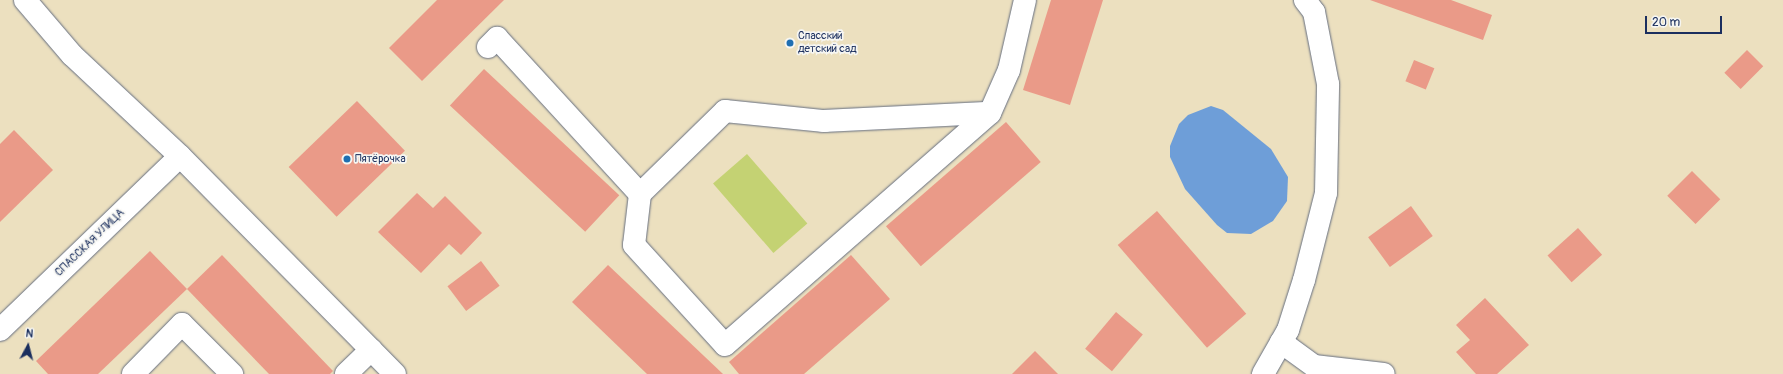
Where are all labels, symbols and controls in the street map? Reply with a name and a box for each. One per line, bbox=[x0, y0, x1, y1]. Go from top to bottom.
scale bar bbox=[1647, 8, 1724, 34]
text: 20 m bbox=[1652, 15, 1680, 30]
place label: Спасский детский сад bbox=[798, 30, 857, 56]
marker: Спасский детский сад bbox=[785, 38, 795, 48]
place label: Пятёрочка bbox=[355, 152, 406, 166]
marker: Пятёрочка bbox=[342, 154, 352, 164]
street label: СПАССКАЯ УЛИЦА bbox=[53, 207, 127, 279]
north arrow bbox=[8, 326, 48, 366]
text: N bbox=[25, 327, 34, 340]

